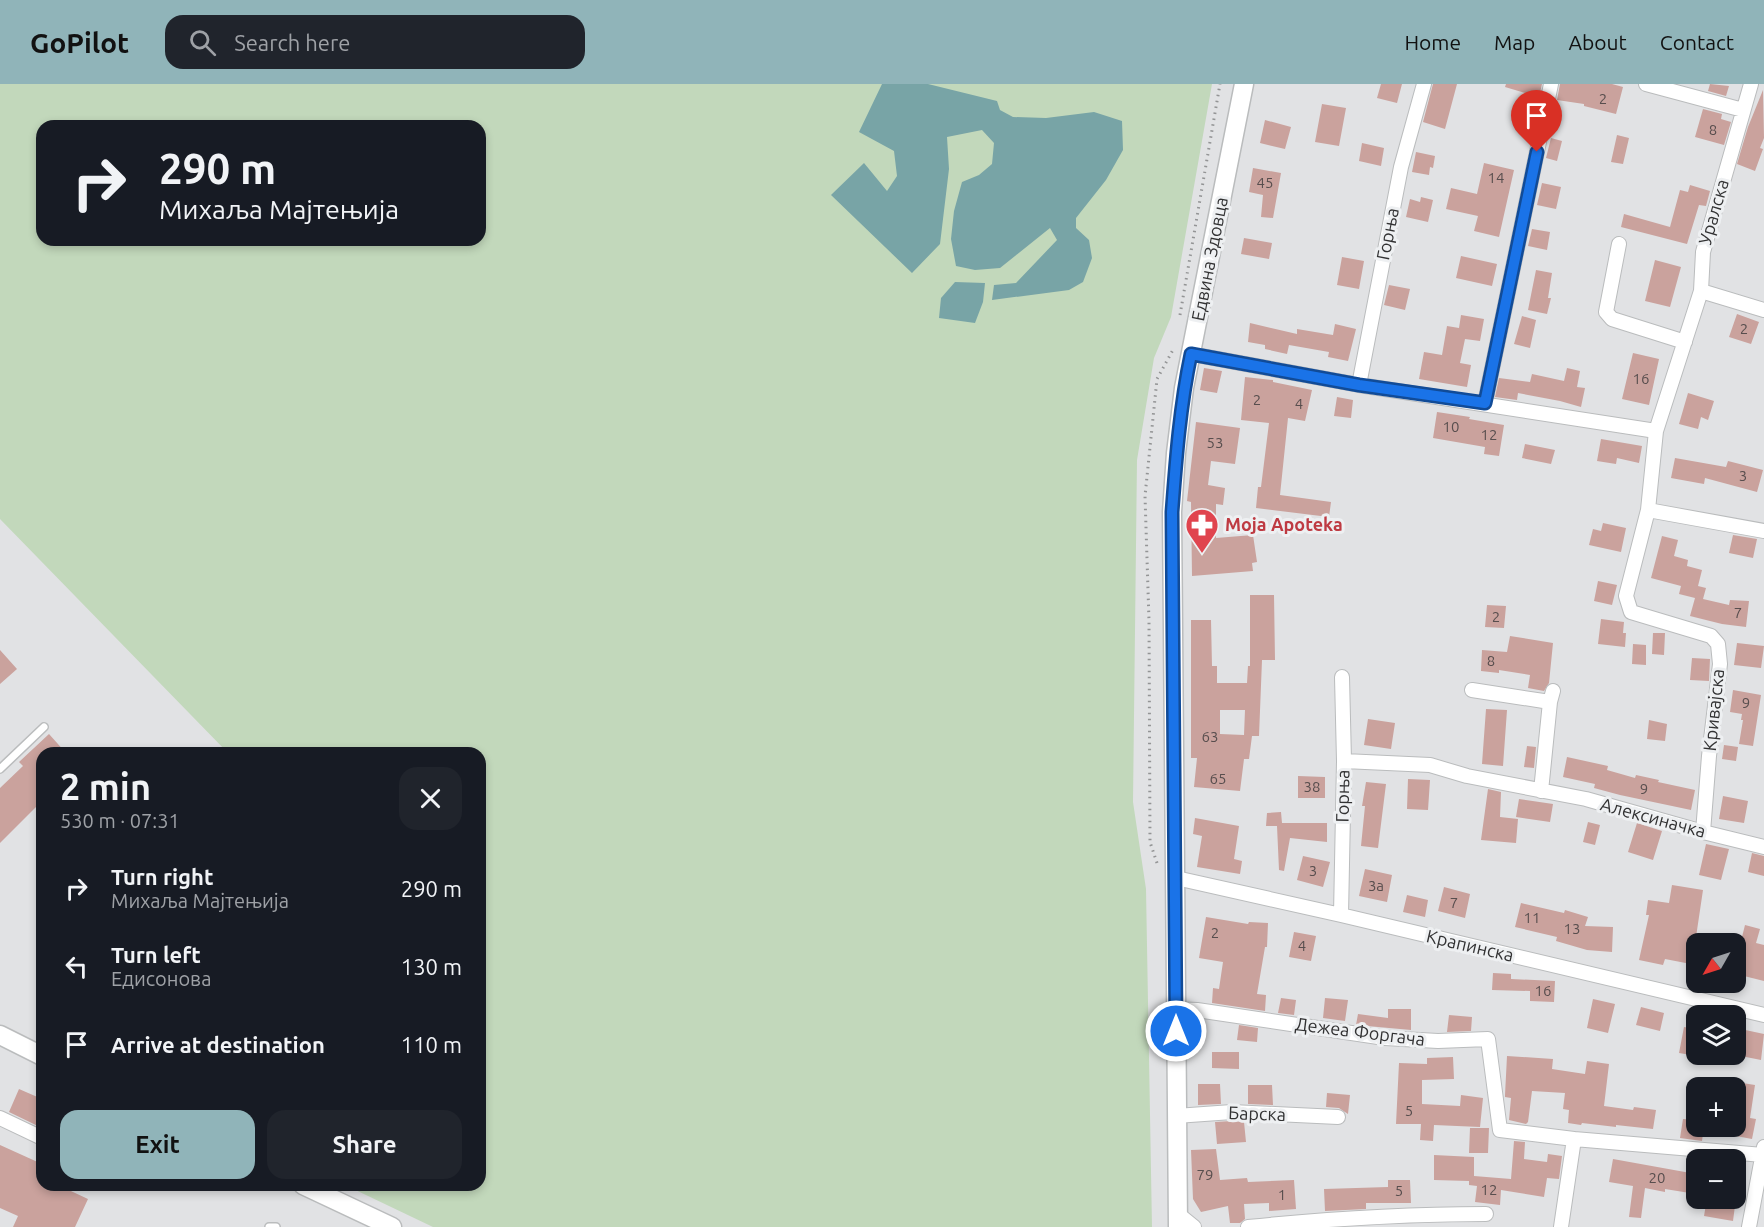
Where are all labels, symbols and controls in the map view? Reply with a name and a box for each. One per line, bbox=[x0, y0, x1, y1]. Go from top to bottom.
search box bbox=[165, 15, 585, 69]
icon: search bbox=[186, 26, 219, 59]
text: GoPilot bbox=[30, 27, 129, 58]
text: Search here bbox=[234, 30, 350, 55]
text: Home bbox=[1404, 30, 1461, 54]
text: Map bbox=[1494, 30, 1535, 54]
text: About bbox=[1568, 30, 1627, 54]
text: Contact bbox=[1660, 30, 1734, 54]
pin bbox=[1511, 90, 1562, 152]
house number: 2 bbox=[1599, 90, 1607, 107]
icon: arrive bbox=[1520, 99, 1553, 132]
house number: 8 bbox=[1709, 121, 1717, 138]
icon: right bbox=[60, 144, 138, 222]
text: 290 m bbox=[159, 145, 276, 192]
house number: 14 bbox=[1488, 169, 1504, 186]
house number: 45 bbox=[1257, 174, 1273, 191]
street label: Уралска bbox=[1694, 177, 1732, 247]
text: Михаља Мајтењија bbox=[159, 194, 399, 224]
street label: Едвина Здовца bbox=[1187, 195, 1231, 323]
street label: Горња bbox=[1372, 206, 1402, 262]
house number: 2 bbox=[1740, 320, 1748, 337]
house number: 16 bbox=[1633, 370, 1649, 387]
house number: 2 bbox=[1253, 391, 1261, 408]
house number: 4 bbox=[1295, 395, 1303, 412]
house number: 10 bbox=[1443, 418, 1459, 435]
house number: 12 bbox=[1481, 426, 1497, 443]
house number: 53 bbox=[1207, 434, 1223, 451]
house number: 3 bbox=[1739, 467, 1747, 484]
pharmacy icon: Moja Apoteka bbox=[1184, 507, 1220, 554]
place label: Moja Apoteka bbox=[1225, 514, 1343, 534]
house number: 7 bbox=[1734, 604, 1742, 621]
house number: 2 bbox=[1492, 608, 1500, 625]
house number: 8 bbox=[1487, 652, 1495, 669]
street label: Кривајска bbox=[1699, 668, 1727, 752]
house number: 9 bbox=[1742, 694, 1750, 711]
house number: 63 bbox=[1202, 728, 1218, 745]
text: 2 min bbox=[60, 766, 151, 807]
button: close bbox=[399, 767, 462, 830]
street label: Горња bbox=[1332, 769, 1352, 823]
house number: 65 bbox=[1210, 770, 1226, 787]
house number: 38 bbox=[1304, 778, 1320, 795]
house number: 9 bbox=[1640, 780, 1648, 797]
street label: Алексиначка bbox=[1598, 793, 1708, 841]
text: 530 m · 07:31 bbox=[60, 809, 180, 832]
house number: 3 bbox=[1309, 862, 1317, 879]
text: Turn right bbox=[111, 864, 213, 889]
icon: right bbox=[60, 872, 93, 905]
text: 290 m bbox=[401, 876, 462, 901]
house number: 3a bbox=[1368, 877, 1384, 894]
text: Михаља Мајтењија bbox=[111, 889, 289, 912]
house number: 7 bbox=[1450, 894, 1458, 911]
house number: 11 bbox=[1524, 909, 1540, 926]
house number: 13 bbox=[1564, 920, 1580, 937]
house number: 2 bbox=[1211, 924, 1219, 941]
street label: Крапинска bbox=[1425, 925, 1516, 965]
north arrow bbox=[1686, 933, 1746, 993]
map controls bbox=[1686, 933, 1746, 1209]
house number: 4 bbox=[1298, 937, 1306, 954]
text: Turn left bbox=[111, 942, 201, 967]
icon: left bbox=[60, 950, 93, 983]
text: 130 m bbox=[401, 954, 462, 979]
text: Едисонова bbox=[111, 967, 211, 990]
house number: 16 bbox=[1535, 982, 1551, 999]
position arrow bbox=[1144, 999, 1208, 1063]
button: layers bbox=[1686, 1005, 1746, 1065]
street label: Дежеа Форгача bbox=[1294, 1013, 1426, 1049]
icon: arrive bbox=[60, 1028, 93, 1061]
text: Arrive at destination bbox=[111, 1032, 325, 1057]
text: 110 m bbox=[401, 1032, 462, 1057]
button: + bbox=[1686, 1077, 1746, 1137]
street label: Барска bbox=[1228, 1102, 1286, 1124]
house number: 5 bbox=[1405, 1102, 1413, 1119]
button: Exit bbox=[60, 1110, 255, 1179]
button: Share bbox=[267, 1110, 462, 1179]
button: − bbox=[1686, 1149, 1746, 1209]
house number: 79 bbox=[1197, 1166, 1213, 1183]
house number: 20 bbox=[1649, 1169, 1665, 1186]
house number: 12 bbox=[1481, 1181, 1497, 1198]
house number: 5 bbox=[1395, 1182, 1403, 1199]
house number: 1 bbox=[1278, 1186, 1286, 1203]

